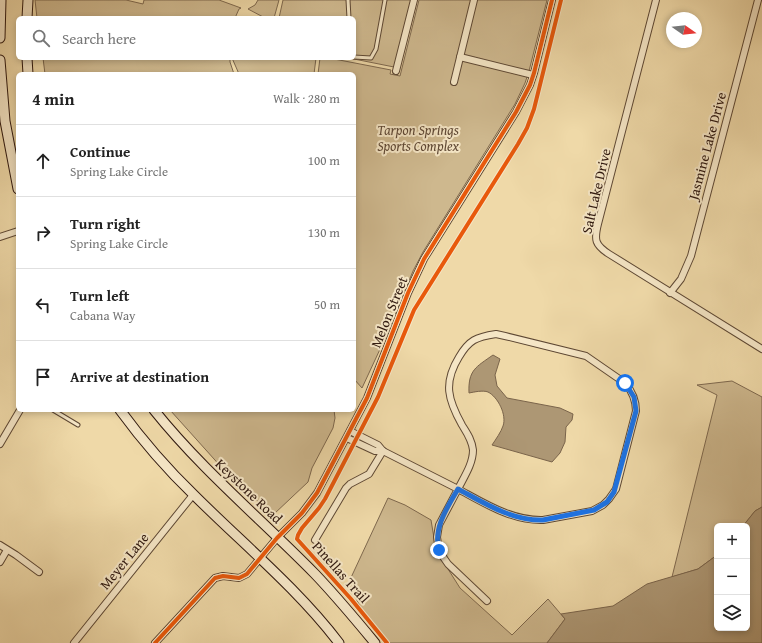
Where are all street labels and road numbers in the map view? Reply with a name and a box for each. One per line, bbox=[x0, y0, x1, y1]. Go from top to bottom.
street label: Jasmine Lake Drive bbox=[682, 89, 731, 204]
street label: Salt Lake Drive bbox=[576, 146, 616, 236]
street label: Melon Street bbox=[366, 273, 412, 351]
street label: Keystone Road bbox=[211, 454, 287, 529]
street label: Meyer Lane bbox=[95, 528, 153, 594]
street label: Pinellas Trail bbox=[308, 537, 374, 607]

